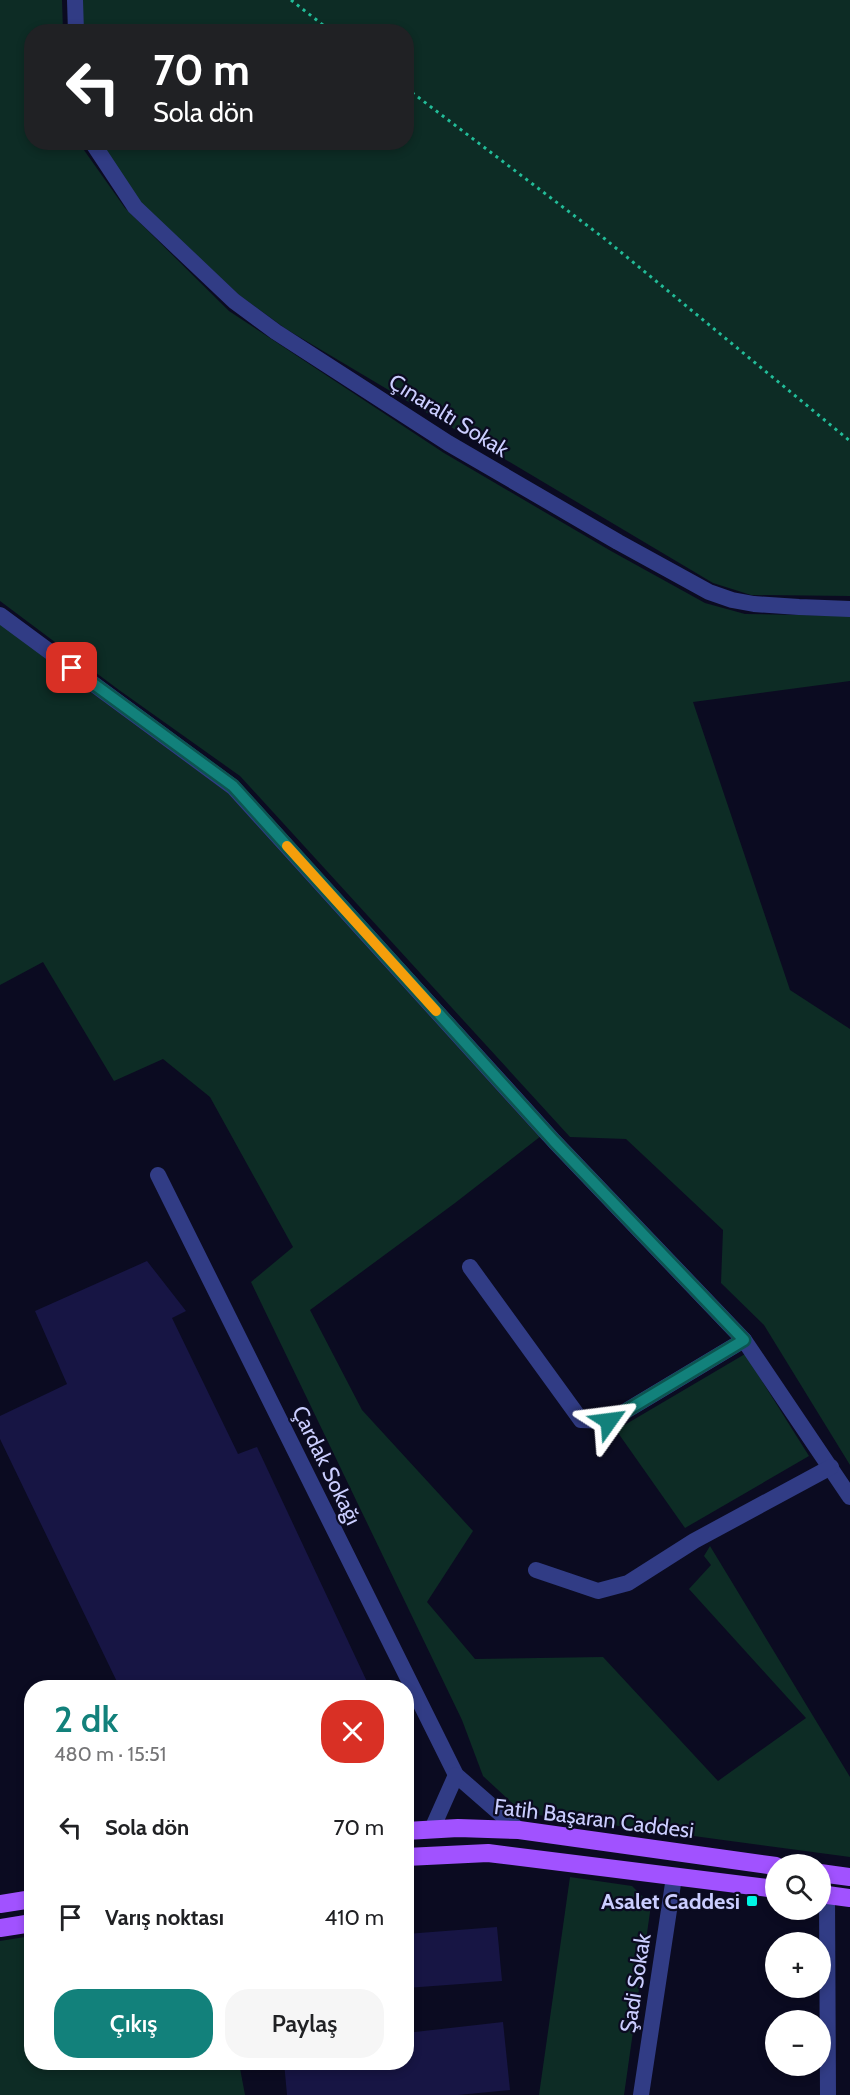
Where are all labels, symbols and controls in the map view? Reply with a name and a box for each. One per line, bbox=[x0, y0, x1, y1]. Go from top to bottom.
text: 70 m bbox=[153, 44, 250, 96]
icon: left bbox=[54, 48, 132, 126]
text: Sola dön bbox=[153, 96, 254, 129]
street label: Çınaraltı Sokak bbox=[384, 368, 514, 463]
pin bbox=[46, 642, 97, 693]
icon: arrive bbox=[55, 651, 88, 684]
position arrow bbox=[577, 1389, 641, 1453]
street label: Çardak Sokağı bbox=[286, 1401, 367, 1529]
text: 2 dk bbox=[54, 1697, 118, 1741]
button: close bbox=[321, 1700, 384, 1763]
text: 480 m · 15:51 bbox=[54, 1742, 166, 1766]
street label: Fatih Başaran Caddesi bbox=[492, 1793, 695, 1844]
icon: left bbox=[54, 1811, 87, 1844]
text: Sola dön bbox=[105, 1814, 189, 1841]
text: 70 m bbox=[334, 1814, 384, 1841]
map controls bbox=[765, 1854, 831, 2076]
button: search bbox=[765, 1854, 831, 1920]
place label: Asalet Caddesi bbox=[601, 1888, 740, 1915]
marker: Asalet Caddesi bbox=[745, 1894, 759, 1908]
icon: arrive bbox=[54, 1901, 87, 1934]
text: Varış noktası bbox=[105, 1904, 224, 1931]
text: 410 m bbox=[325, 1904, 384, 1931]
street label: Şadi Sokak bbox=[614, 1931, 657, 2035]
button: + bbox=[765, 1932, 831, 1998]
button: Çıkış bbox=[54, 1989, 213, 2058]
button: Paylaş bbox=[225, 1989, 384, 2058]
button: − bbox=[765, 2010, 831, 2076]

